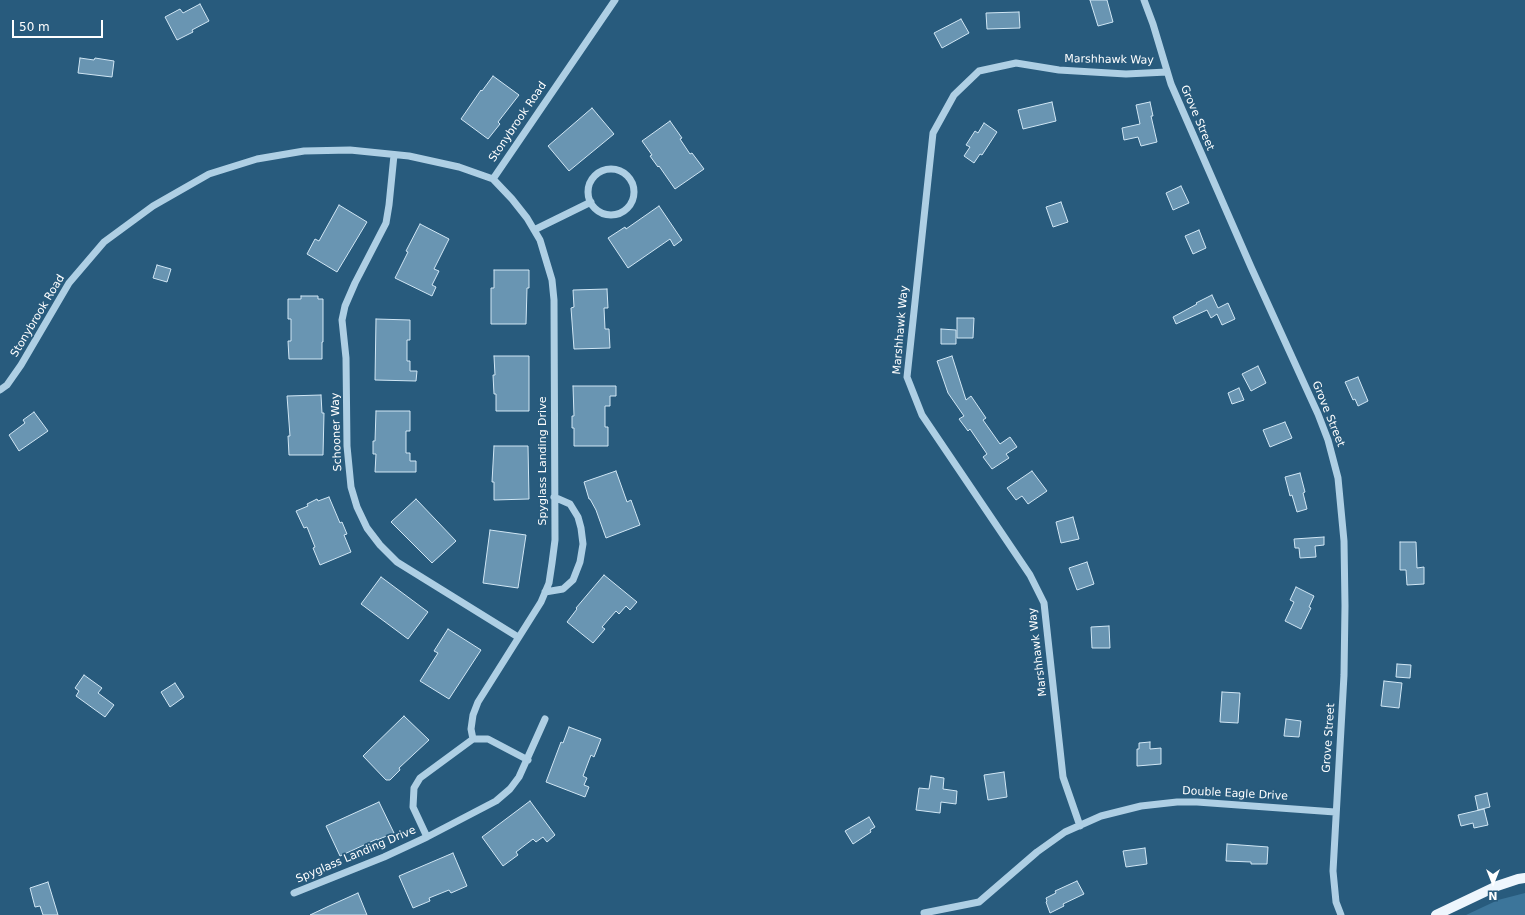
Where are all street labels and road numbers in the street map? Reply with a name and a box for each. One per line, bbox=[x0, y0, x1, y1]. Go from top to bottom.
street label: Marshhawk Way bbox=[1064, 53, 1154, 67]
street label: Stonybrook Road bbox=[486, 79, 550, 165]
street label: Grove Street bbox=[1177, 83, 1217, 153]
street label: Stonybrook Road bbox=[8, 272, 68, 360]
street label: Marshhawk Way bbox=[891, 285, 911, 375]
street label: Grove Street bbox=[1309, 379, 1347, 449]
street label: Schooner Way bbox=[329, 392, 345, 472]
street label: Spyglass Landing Drive bbox=[536, 397, 550, 525]
street label: Marshhawk Way bbox=[1026, 607, 1050, 697]
street label: Grove Street bbox=[1320, 703, 1338, 773]
street label: Double Eagle Drive bbox=[1182, 785, 1288, 803]
street label: Spyglass Landing Drive bbox=[294, 824, 418, 886]

